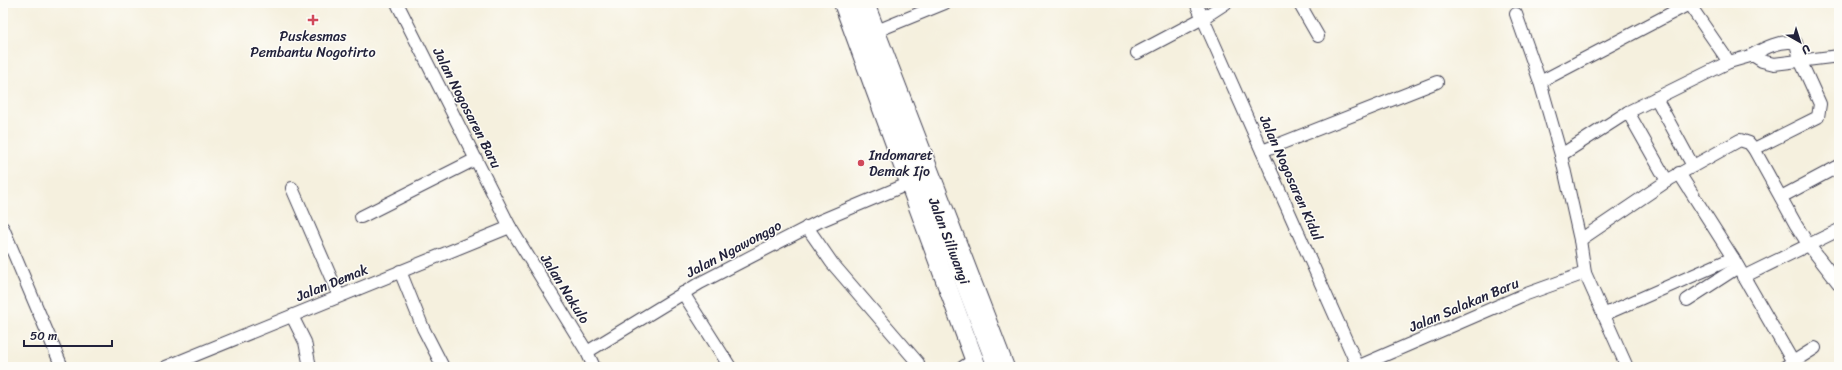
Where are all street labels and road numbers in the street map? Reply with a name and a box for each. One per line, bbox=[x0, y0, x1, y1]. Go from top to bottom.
street label: Jalan Nogosaren Baru bbox=[425, 42, 509, 173]
street label: Jalan Nogosaren Kidul bbox=[1252, 110, 1330, 246]
street label: Jalan Siliwangi bbox=[921, 193, 977, 289]
street label: Jalan Ngawonggo bbox=[681, 213, 786, 285]
street label: Jalan Nakulo bbox=[533, 248, 596, 329]
street label: Jalan Demak bbox=[291, 257, 372, 309]
street label: Jalan Salakan Baru bbox=[1404, 270, 1523, 340]

